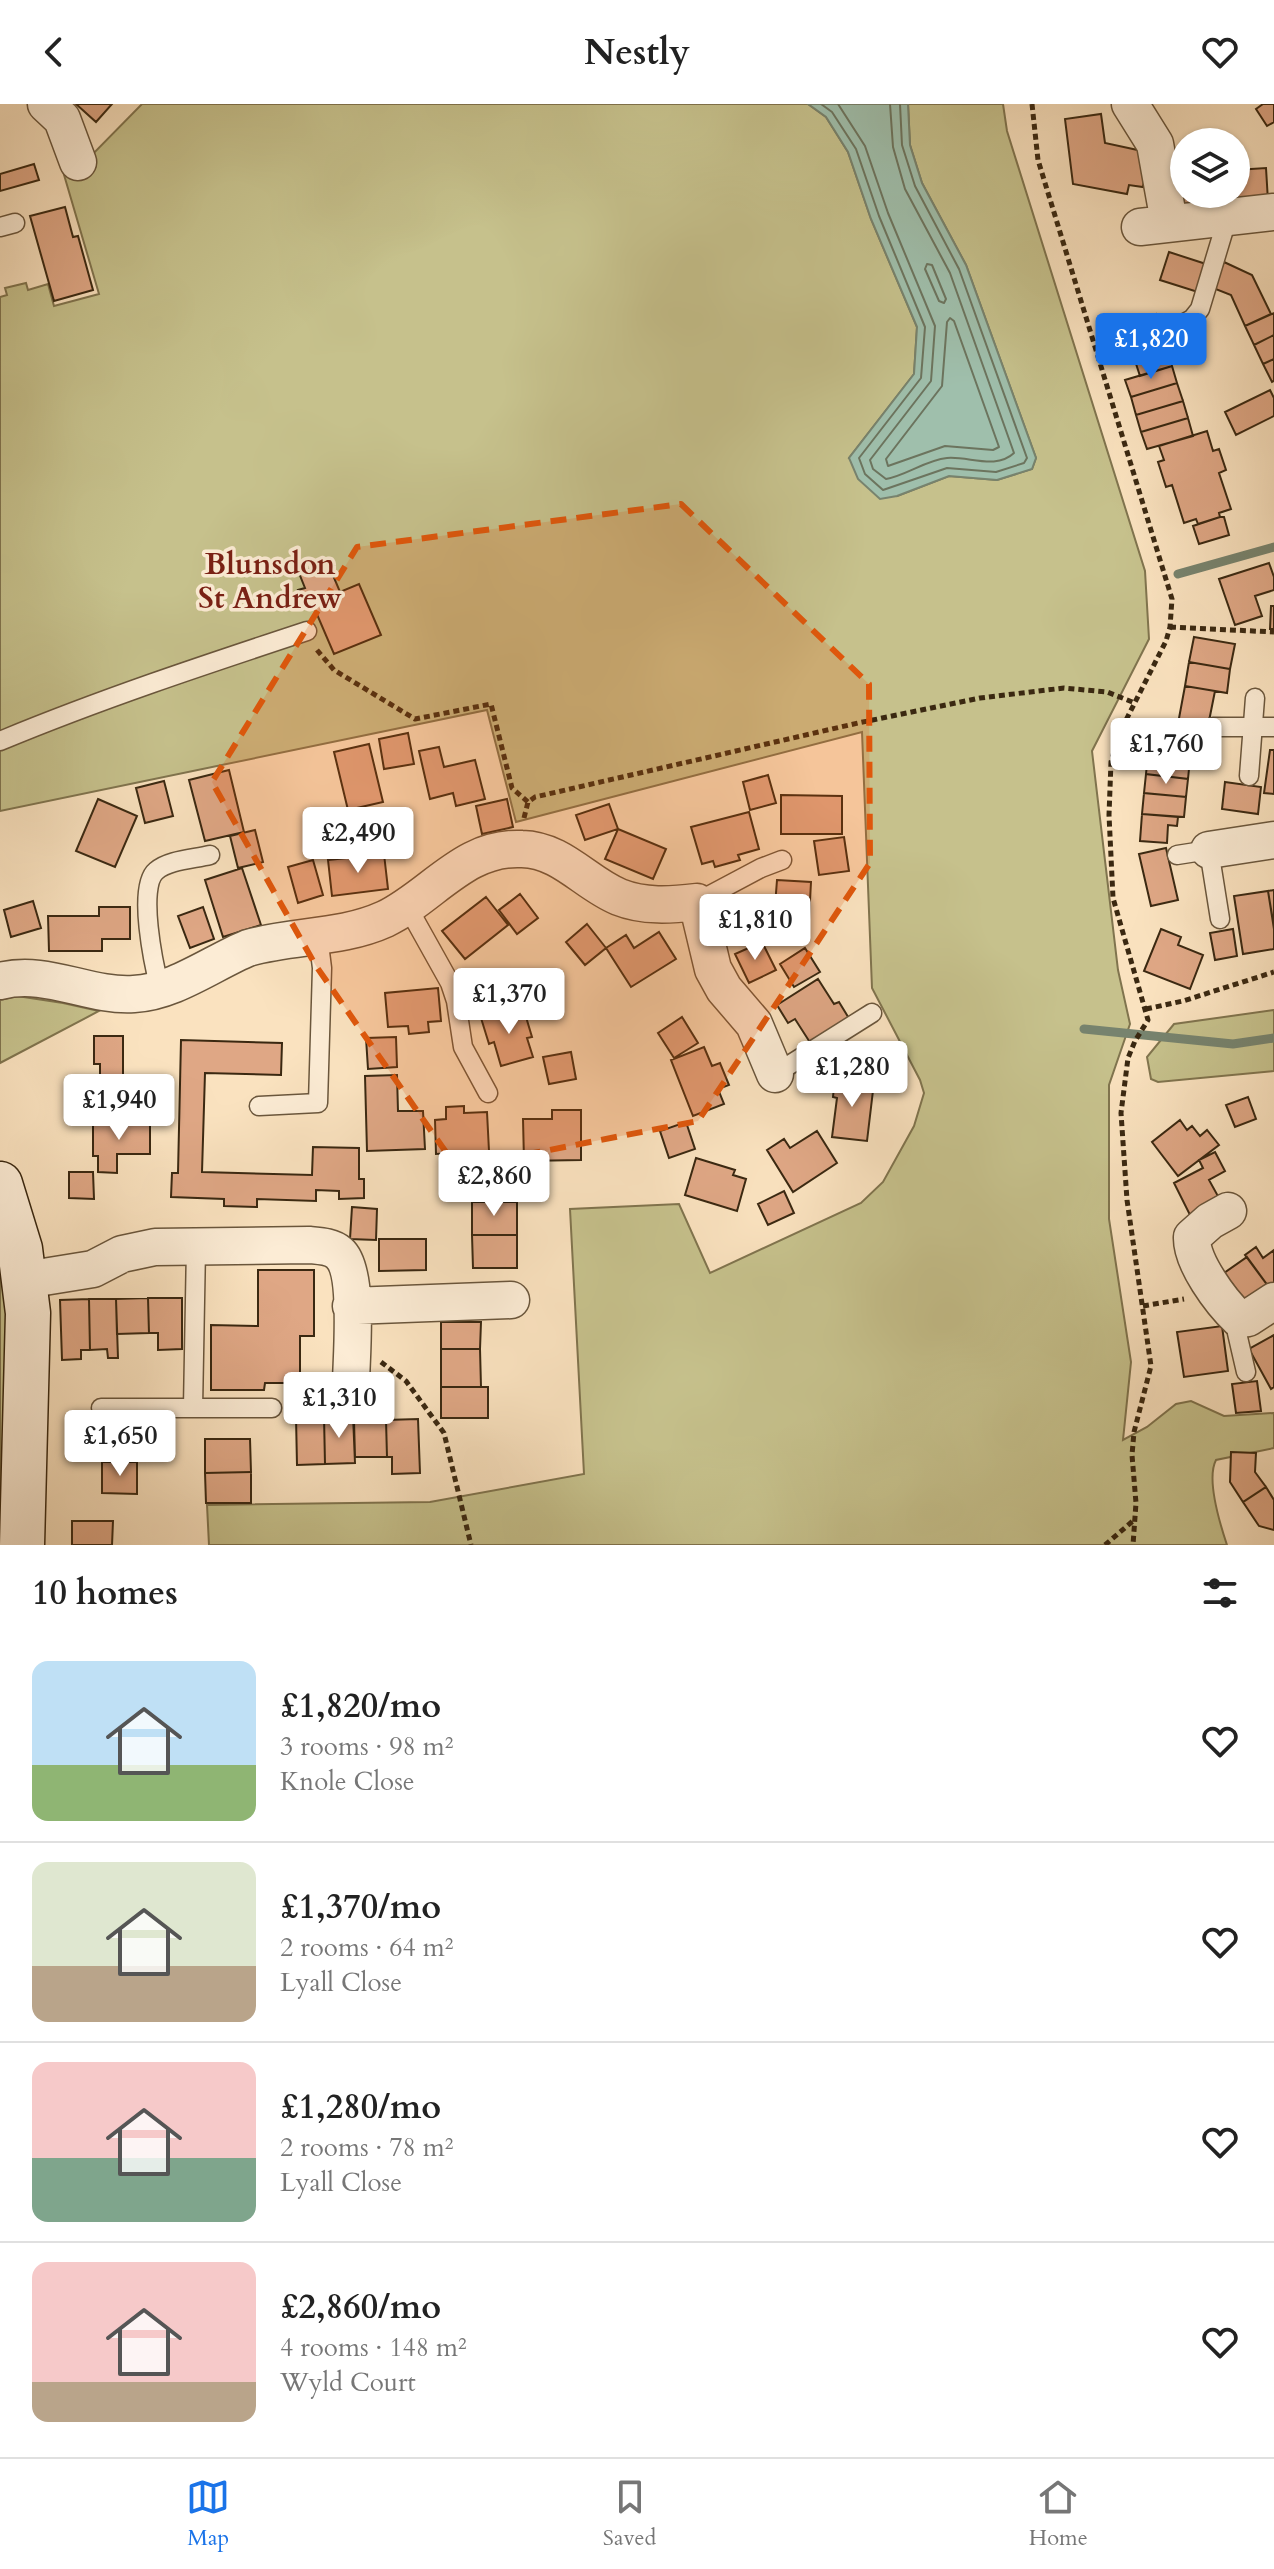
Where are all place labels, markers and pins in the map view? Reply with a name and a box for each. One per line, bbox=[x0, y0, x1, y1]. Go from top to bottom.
pin: £1,820 bbox=[1086, 313, 1216, 381]
pin: £1,760 bbox=[1101, 718, 1231, 786]
pin: £2,490 bbox=[293, 807, 423, 875]
pin: £1,810 bbox=[690, 894, 820, 962]
pin: £1,370 bbox=[444, 968, 574, 1036]
pin: £1,280 bbox=[787, 1041, 917, 1109]
pin: £1,940 bbox=[54, 1074, 184, 1142]
pin: £2,860 bbox=[429, 1150, 559, 1218]
pin: £1,310 bbox=[274, 1372, 404, 1440]
pin: £1,650 bbox=[55, 1410, 185, 1478]

